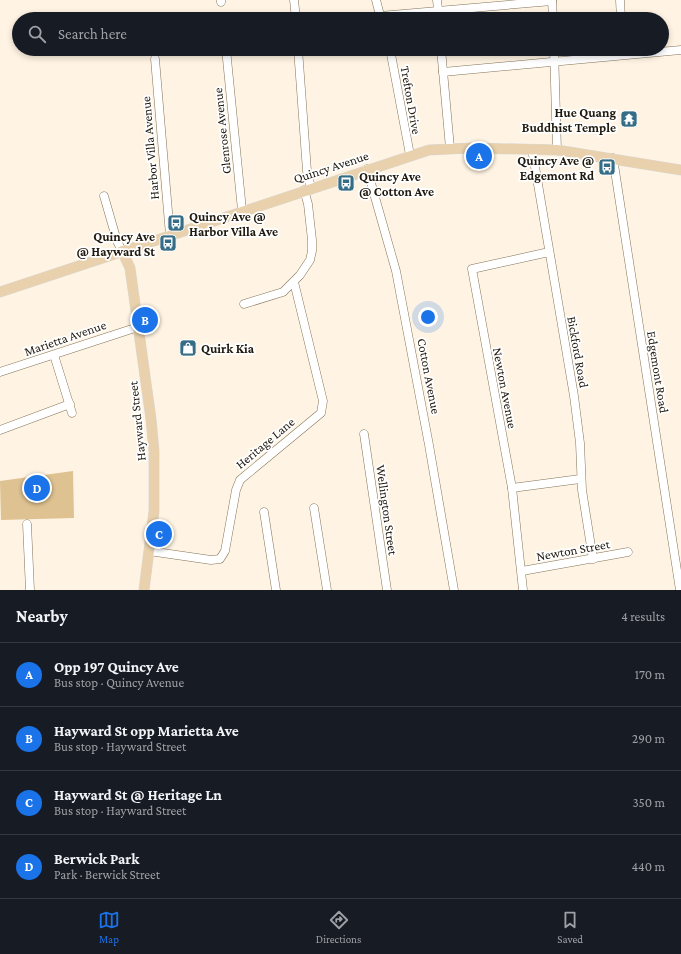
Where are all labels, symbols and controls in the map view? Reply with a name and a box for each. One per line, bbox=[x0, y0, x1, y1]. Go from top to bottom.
search box bbox=[12, 12, 669, 56]
icon: search bbox=[26, 23, 48, 45]
text: Search here bbox=[58, 26, 127, 42]
street label: Trefton Drive bbox=[398, 65, 424, 136]
street label: Glenrose Avenue bbox=[210, 87, 234, 175]
street label: Harbor Villa Avenue bbox=[138, 96, 162, 200]
place label: Hue Quang Buddhist Temple bbox=[522, 105, 616, 135]
temple icon: Hue Quang Buddhist Temple bbox=[619, 109, 639, 129]
pin: A bbox=[466, 141, 492, 171]
street label: Quincy Avenue bbox=[292, 148, 371, 186]
place label: Quincy Ave @ Edgemont Rd bbox=[517, 153, 594, 183]
bus stop icon: Quincy Ave @ Edgemont Rd bbox=[597, 157, 617, 177]
place label: Quincy Ave @ Cotton Ave bbox=[359, 169, 434, 199]
bus stop icon: Quincy Ave @ Cotton Ave bbox=[336, 173, 356, 193]
place label: Quincy Ave @ Harbor Villa Ave bbox=[189, 209, 278, 239]
bus stop icon: Quincy Ave @ Harbor Villa Ave bbox=[166, 213, 186, 233]
place label: Quincy Ave @ Hayward St bbox=[76, 229, 155, 259]
bus stop icon: Quincy Ave @ Hayward St bbox=[158, 233, 178, 253]
pin: B bbox=[132, 305, 158, 335]
your location bbox=[418, 307, 438, 327]
street label: Bickford Road bbox=[564, 315, 592, 389]
street label: Marietta Avenue bbox=[22, 317, 108, 359]
street label: Edgemont Road bbox=[644, 330, 672, 414]
street label: Cotton Avenue bbox=[414, 337, 444, 415]
shop icon: Quirk Kia bbox=[178, 338, 198, 358]
place label: Quirk Kia bbox=[201, 341, 255, 356]
street label: Newton Avenue bbox=[490, 346, 520, 430]
street label: Hayward Street bbox=[125, 380, 149, 462]
street label: Heritage Lane bbox=[233, 414, 298, 472]
street label: Wellington Street bbox=[373, 464, 401, 557]
pin: D bbox=[24, 473, 50, 503]
pin: C bbox=[146, 519, 172, 549]
street label: Newton Street bbox=[535, 536, 612, 564]
text: Nearby bbox=[16, 607, 68, 626]
text: 4 results bbox=[621, 609, 665, 624]
text: Opp 197 Quincy Ave bbox=[54, 659, 179, 675]
text: A bbox=[25, 667, 33, 682]
text: 170 m bbox=[635, 667, 665, 682]
text: Bus stop · Quincy Avenue bbox=[54, 675, 184, 690]
text: Hayward St opp Marietta Ave bbox=[54, 723, 239, 739]
text: B bbox=[25, 731, 33, 746]
text: 290 m bbox=[632, 731, 665, 746]
text: Bus stop · Hayward Street bbox=[54, 739, 186, 754]
text: Hayward St @ Heritage Ln bbox=[54, 787, 222, 803]
text: C bbox=[25, 795, 33, 810]
text: 350 m bbox=[632, 795, 665, 810]
text: Bus stop · Hayward Street bbox=[54, 803, 186, 818]
text: Berwick Park bbox=[54, 851, 139, 867]
text: D bbox=[25, 859, 33, 874]
text: 440 m bbox=[631, 859, 665, 874]
text: Park · Berwick Street bbox=[54, 867, 160, 882]
tab: Map bbox=[98, 909, 120, 945]
tab: Directions bbox=[316, 909, 361, 945]
tab: Saved bbox=[557, 909, 583, 945]

